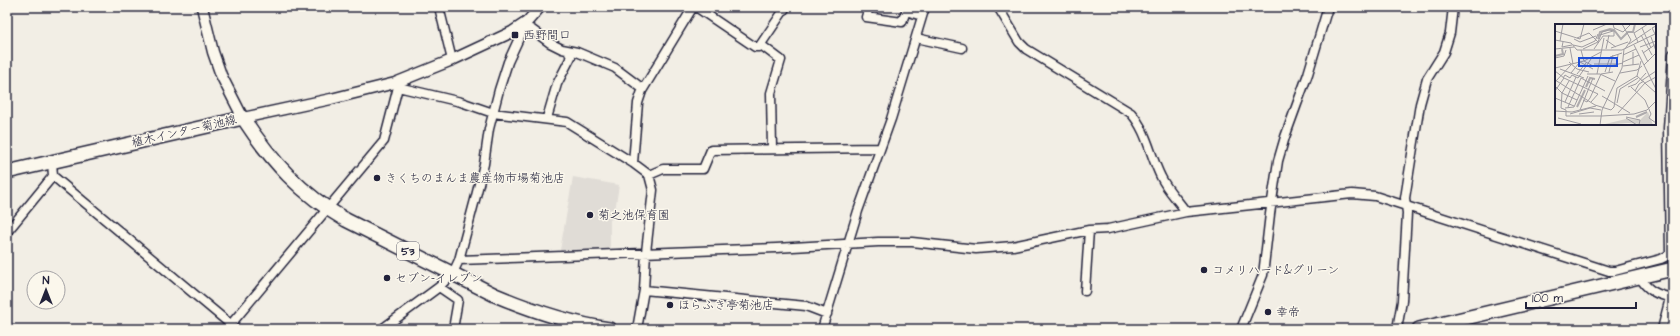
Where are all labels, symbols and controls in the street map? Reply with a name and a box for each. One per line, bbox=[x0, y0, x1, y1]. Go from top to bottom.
inset map bbox=[1555, 24, 1656, 125]
place label: 西野間口 bbox=[523, 27, 571, 44]
marker: 西野間口 bbox=[510, 30, 520, 40]
street label: 植木インター菊池線 bbox=[130, 111, 238, 152]
place label: きくちのまんま農産物市場菊池店 bbox=[385, 170, 565, 187]
marker: きくちのまんま農産物市場菊池店 bbox=[372, 173, 382, 183]
place label: 菊之池保育園 bbox=[598, 207, 670, 224]
marker: 菊之池保育園 bbox=[585, 210, 595, 220]
road number: 53 bbox=[397, 242, 419, 260]
place label: コメリハード&グリーン bbox=[1212, 262, 1339, 279]
marker: コメリハード&グリーン bbox=[1199, 265, 1209, 275]
north arrow bbox=[26, 270, 66, 310]
place label: セブン-イレブン bbox=[395, 270, 483, 287]
text: N bbox=[43, 273, 50, 288]
marker: セブン-イレブン bbox=[382, 273, 392, 283]
scale bar bbox=[1526, 284, 1636, 310]
text: 100 m bbox=[1532, 290, 1563, 307]
place label: ほらふき亭菊池店 bbox=[678, 297, 774, 314]
marker: ほらふき亭菊池店 bbox=[665, 300, 675, 310]
place label: 幸帝 bbox=[1276, 304, 1300, 321]
marker: 幸帝 bbox=[1263, 307, 1273, 317]

